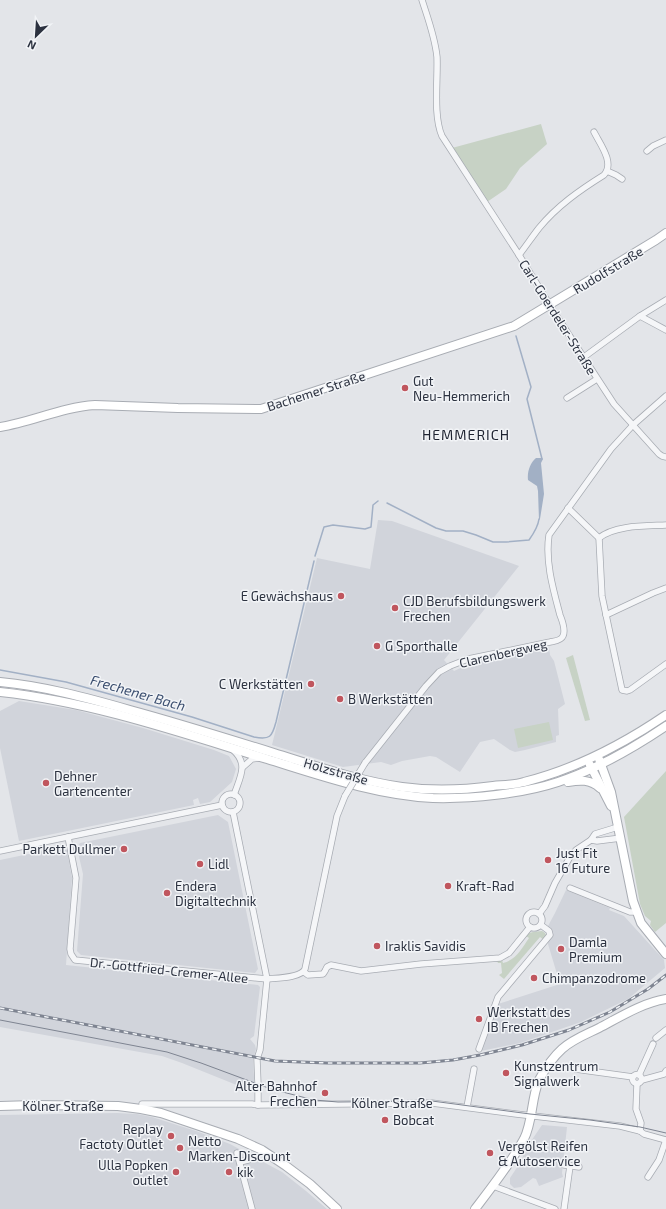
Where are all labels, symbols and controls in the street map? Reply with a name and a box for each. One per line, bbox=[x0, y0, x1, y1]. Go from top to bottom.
north arrow bbox=[16, 16, 56, 56]
text: N bbox=[25, 38, 38, 53]
street label: Rudolfstraße bbox=[570, 243, 646, 297]
street label: Carl-Goerdeler-Straße bbox=[516, 257, 600, 378]
street label: Bachemer Straße bbox=[265, 368, 367, 414]
place label: Gut Neu-Hemmerich bbox=[413, 373, 510, 404]
marker: Gut Neu-Hemmerich bbox=[400, 383, 410, 393]
district label: HEMMERICH bbox=[422, 426, 510, 443]
place label: E Gewächshaus bbox=[241, 588, 333, 604]
marker: E Gewächshaus bbox=[336, 591, 346, 601]
place label: CJD Berufsbildungswerk Frechen bbox=[403, 593, 546, 624]
marker: CJD Berufsbildungswerk Frechen bbox=[390, 603, 400, 613]
street label: Clarenbergweg bbox=[457, 635, 549, 671]
place label: G Sporthalle bbox=[385, 638, 458, 654]
marker: G Sporthalle bbox=[372, 641, 382, 651]
water label: Frechener Bach bbox=[89, 671, 188, 714]
place label: C Werkstätten bbox=[219, 676, 303, 692]
marker: C Werkstätten bbox=[306, 679, 316, 689]
place label: B Werkstätten bbox=[348, 691, 433, 707]
marker: B Werkstätten bbox=[335, 694, 345, 704]
street label: Holzstraße bbox=[302, 754, 370, 788]
place label: Dehner Gartencenter bbox=[54, 768, 132, 799]
marker: Dehner Gartencenter bbox=[41, 778, 51, 788]
place label: Parkett Dullmer bbox=[22, 841, 116, 857]
marker: Parkett Dullmer bbox=[119, 844, 129, 854]
place label: Just Fit 16 Future bbox=[556, 845, 610, 876]
marker: Just Fit 16 Future bbox=[543, 855, 553, 865]
place label: Lidl bbox=[208, 856, 229, 872]
marker: Lidl bbox=[195, 859, 205, 869]
place label: Endera Digitaltechnik bbox=[175, 878, 257, 909]
place label: Kraft-Rad bbox=[456, 878, 514, 894]
marker: Kraft-Rad bbox=[443, 881, 453, 891]
marker: Endera Digitaltechnik bbox=[162, 888, 172, 898]
place label: Damla Premium bbox=[569, 934, 622, 965]
place label: Iraklis Savidis bbox=[385, 938, 466, 954]
marker: Iraklis Savidis bbox=[372, 941, 382, 951]
marker: Damla Premium bbox=[556, 944, 566, 954]
street label: Dr.-Gottfried-Cremer-Allee bbox=[89, 954, 249, 986]
place label: Chimpanzodrome bbox=[542, 970, 646, 986]
marker: Chimpanzodrome bbox=[529, 973, 539, 983]
place label: Werkstatt des IB Frechen bbox=[487, 1004, 570, 1035]
marker: Werkstatt des IB Frechen bbox=[474, 1014, 484, 1024]
place label: Kunstzentrum Signalwerk bbox=[514, 1058, 598, 1089]
marker: Kunstzentrum Signalwerk bbox=[501, 1068, 511, 1078]
place label: Alter Bahnhof Frechen bbox=[235, 1078, 318, 1109]
marker: Alter Bahnhof Frechen bbox=[320, 1088, 330, 1098]
street label: Kölner Straße bbox=[351, 1095, 433, 1111]
street label: Kölner Straße bbox=[22, 1098, 104, 1114]
place label: Bobcat bbox=[393, 1112, 434, 1128]
marker: Bobcat bbox=[380, 1115, 390, 1125]
place label: Replay Factoty Outlet bbox=[79, 1121, 163, 1152]
marker: Replay Factoty Outlet bbox=[166, 1131, 176, 1141]
place label: Netto Marken-Discount bbox=[188, 1133, 291, 1164]
place label: Vergölst Reifen & Autoservice bbox=[498, 1138, 588, 1169]
marker: Netto Marken-Discount bbox=[175, 1143, 185, 1153]
marker: Vergölst Reifen & Autoservice bbox=[485, 1148, 495, 1158]
place label: Ulla Popken outlet bbox=[98, 1157, 168, 1188]
place label: kik bbox=[237, 1164, 254, 1180]
marker: Ulla Popken outlet bbox=[171, 1167, 181, 1177]
marker: kik bbox=[224, 1167, 234, 1177]

